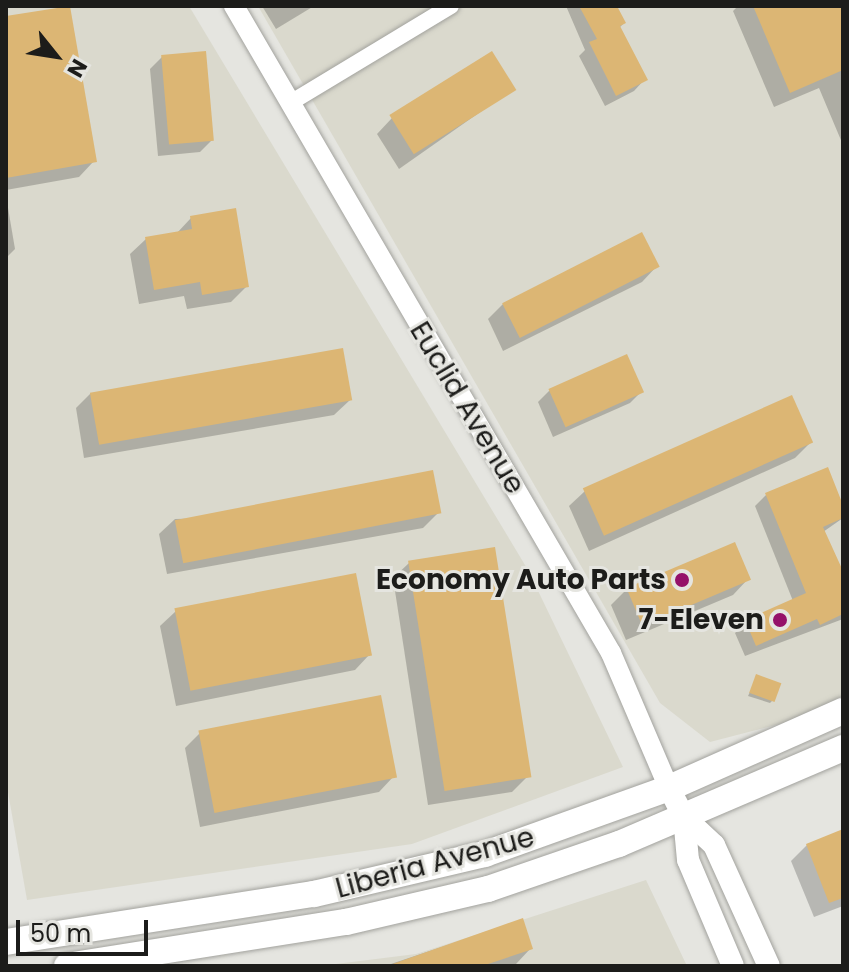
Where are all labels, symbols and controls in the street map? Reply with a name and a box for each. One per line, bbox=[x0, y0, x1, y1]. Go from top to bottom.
north arrow bbox=[16, 16, 96, 96]
text: N bbox=[60, 53, 95, 83]
street label: Euclid Avenue bbox=[402, 316, 532, 500]
place label: Economy Auto Parts bbox=[376, 563, 666, 597]
marker: Economy Auto Parts bbox=[673, 571, 691, 589]
place label: 7-Eleven bbox=[638, 603, 764, 637]
marker: 7-Eleven bbox=[771, 611, 789, 629]
street label: Liberia Avenue bbox=[332, 820, 538, 906]
scale bar bbox=[20, 904, 152, 954]
text: 50 m bbox=[30, 917, 91, 950]

